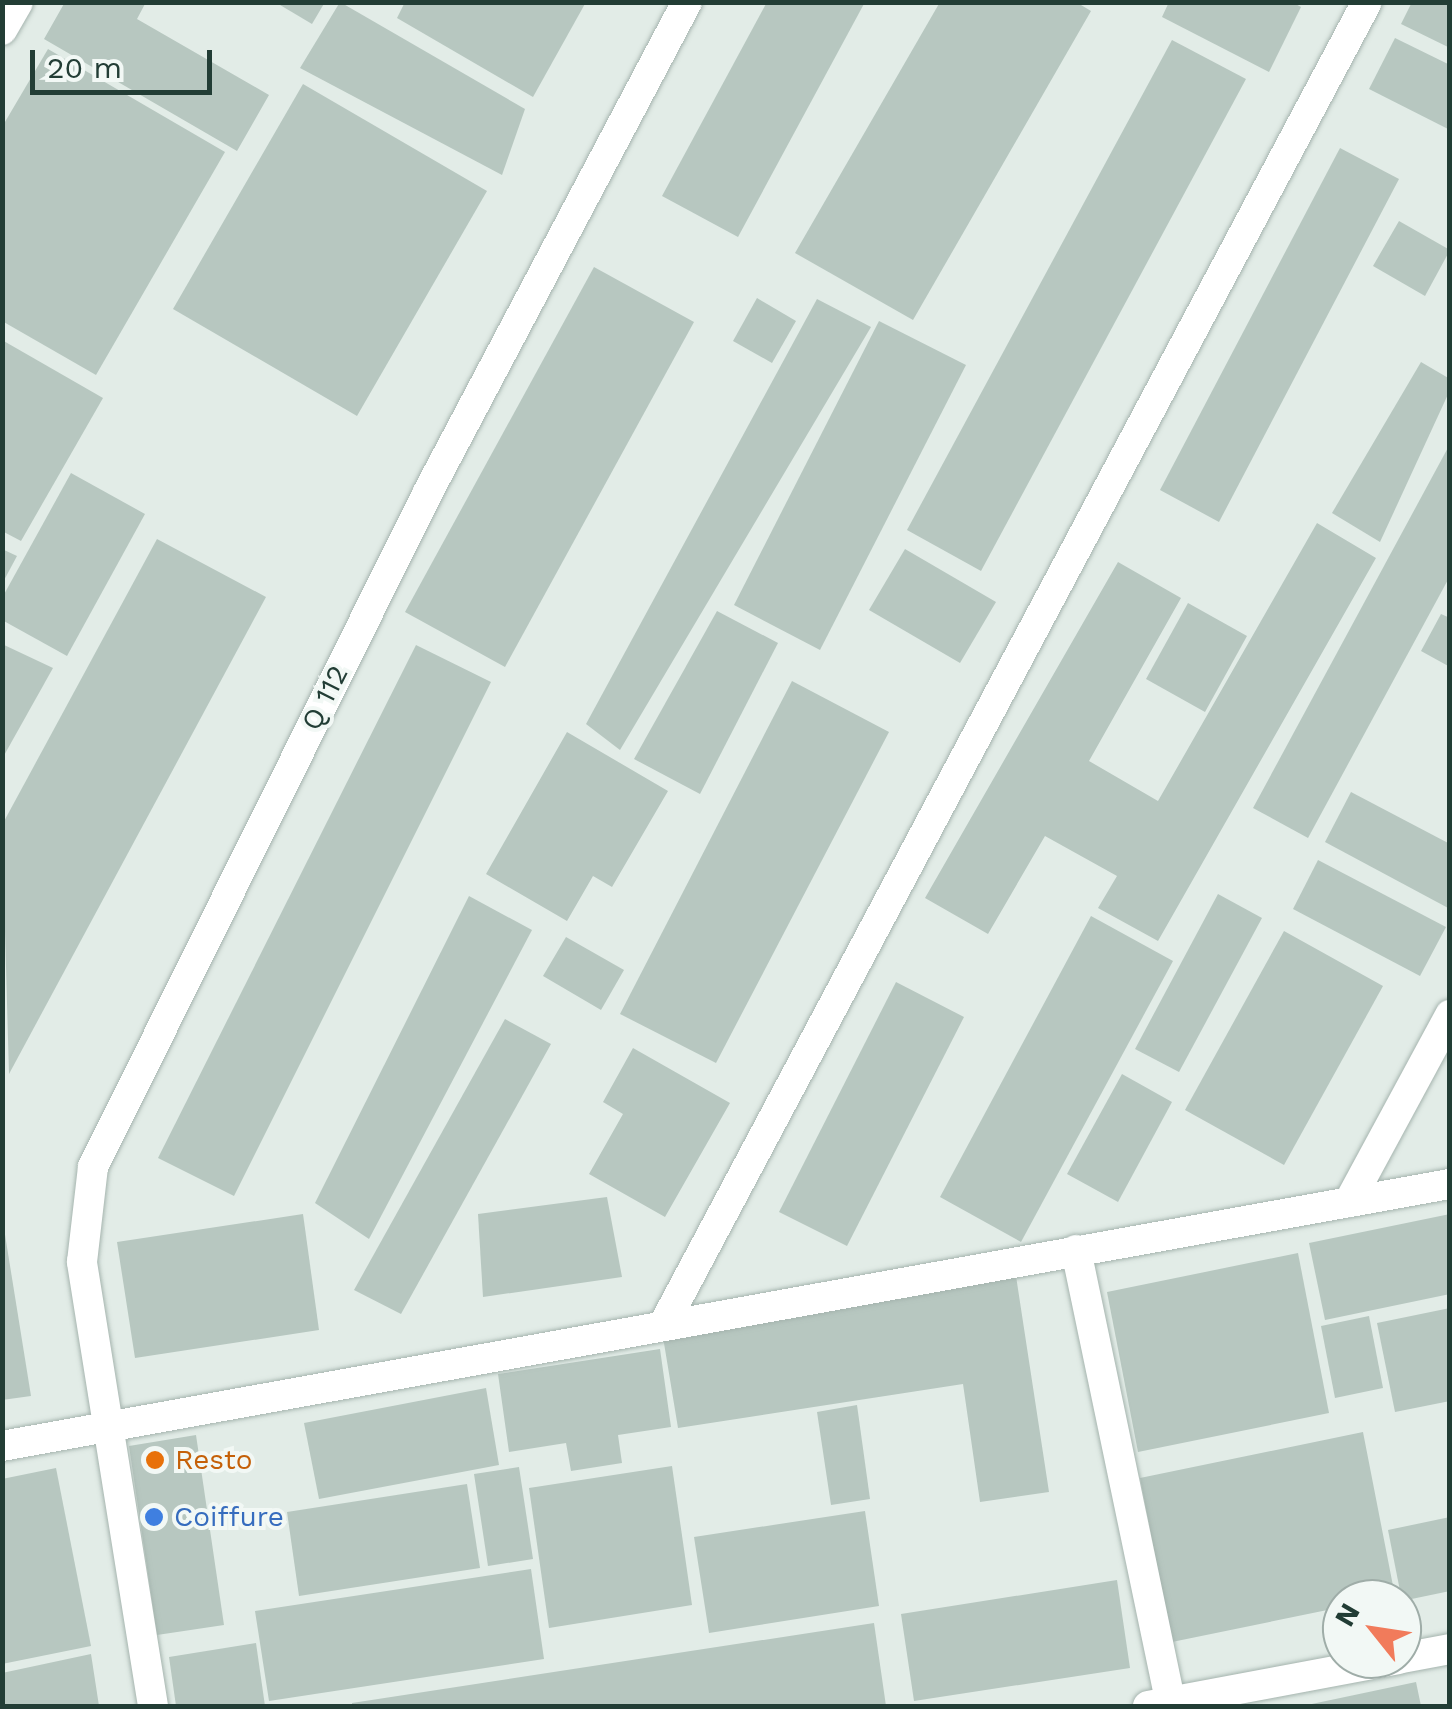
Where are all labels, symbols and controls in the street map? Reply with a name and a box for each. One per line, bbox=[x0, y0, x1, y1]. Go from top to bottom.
scale bar bbox=[35, 30, 218, 92]
text: 20 m bbox=[47, 50, 122, 85]
street label: Q 112 bbox=[294, 660, 356, 736]
place label: Resto bbox=[175, 1443, 253, 1477]
marker: Resto bbox=[144, 1449, 166, 1471]
place label: Coiffure bbox=[174, 1500, 284, 1534]
marker: Coiffure bbox=[143, 1506, 165, 1528]
north arrow bbox=[1322, 1579, 1422, 1679]
text: N bbox=[1328, 1598, 1367, 1632]

